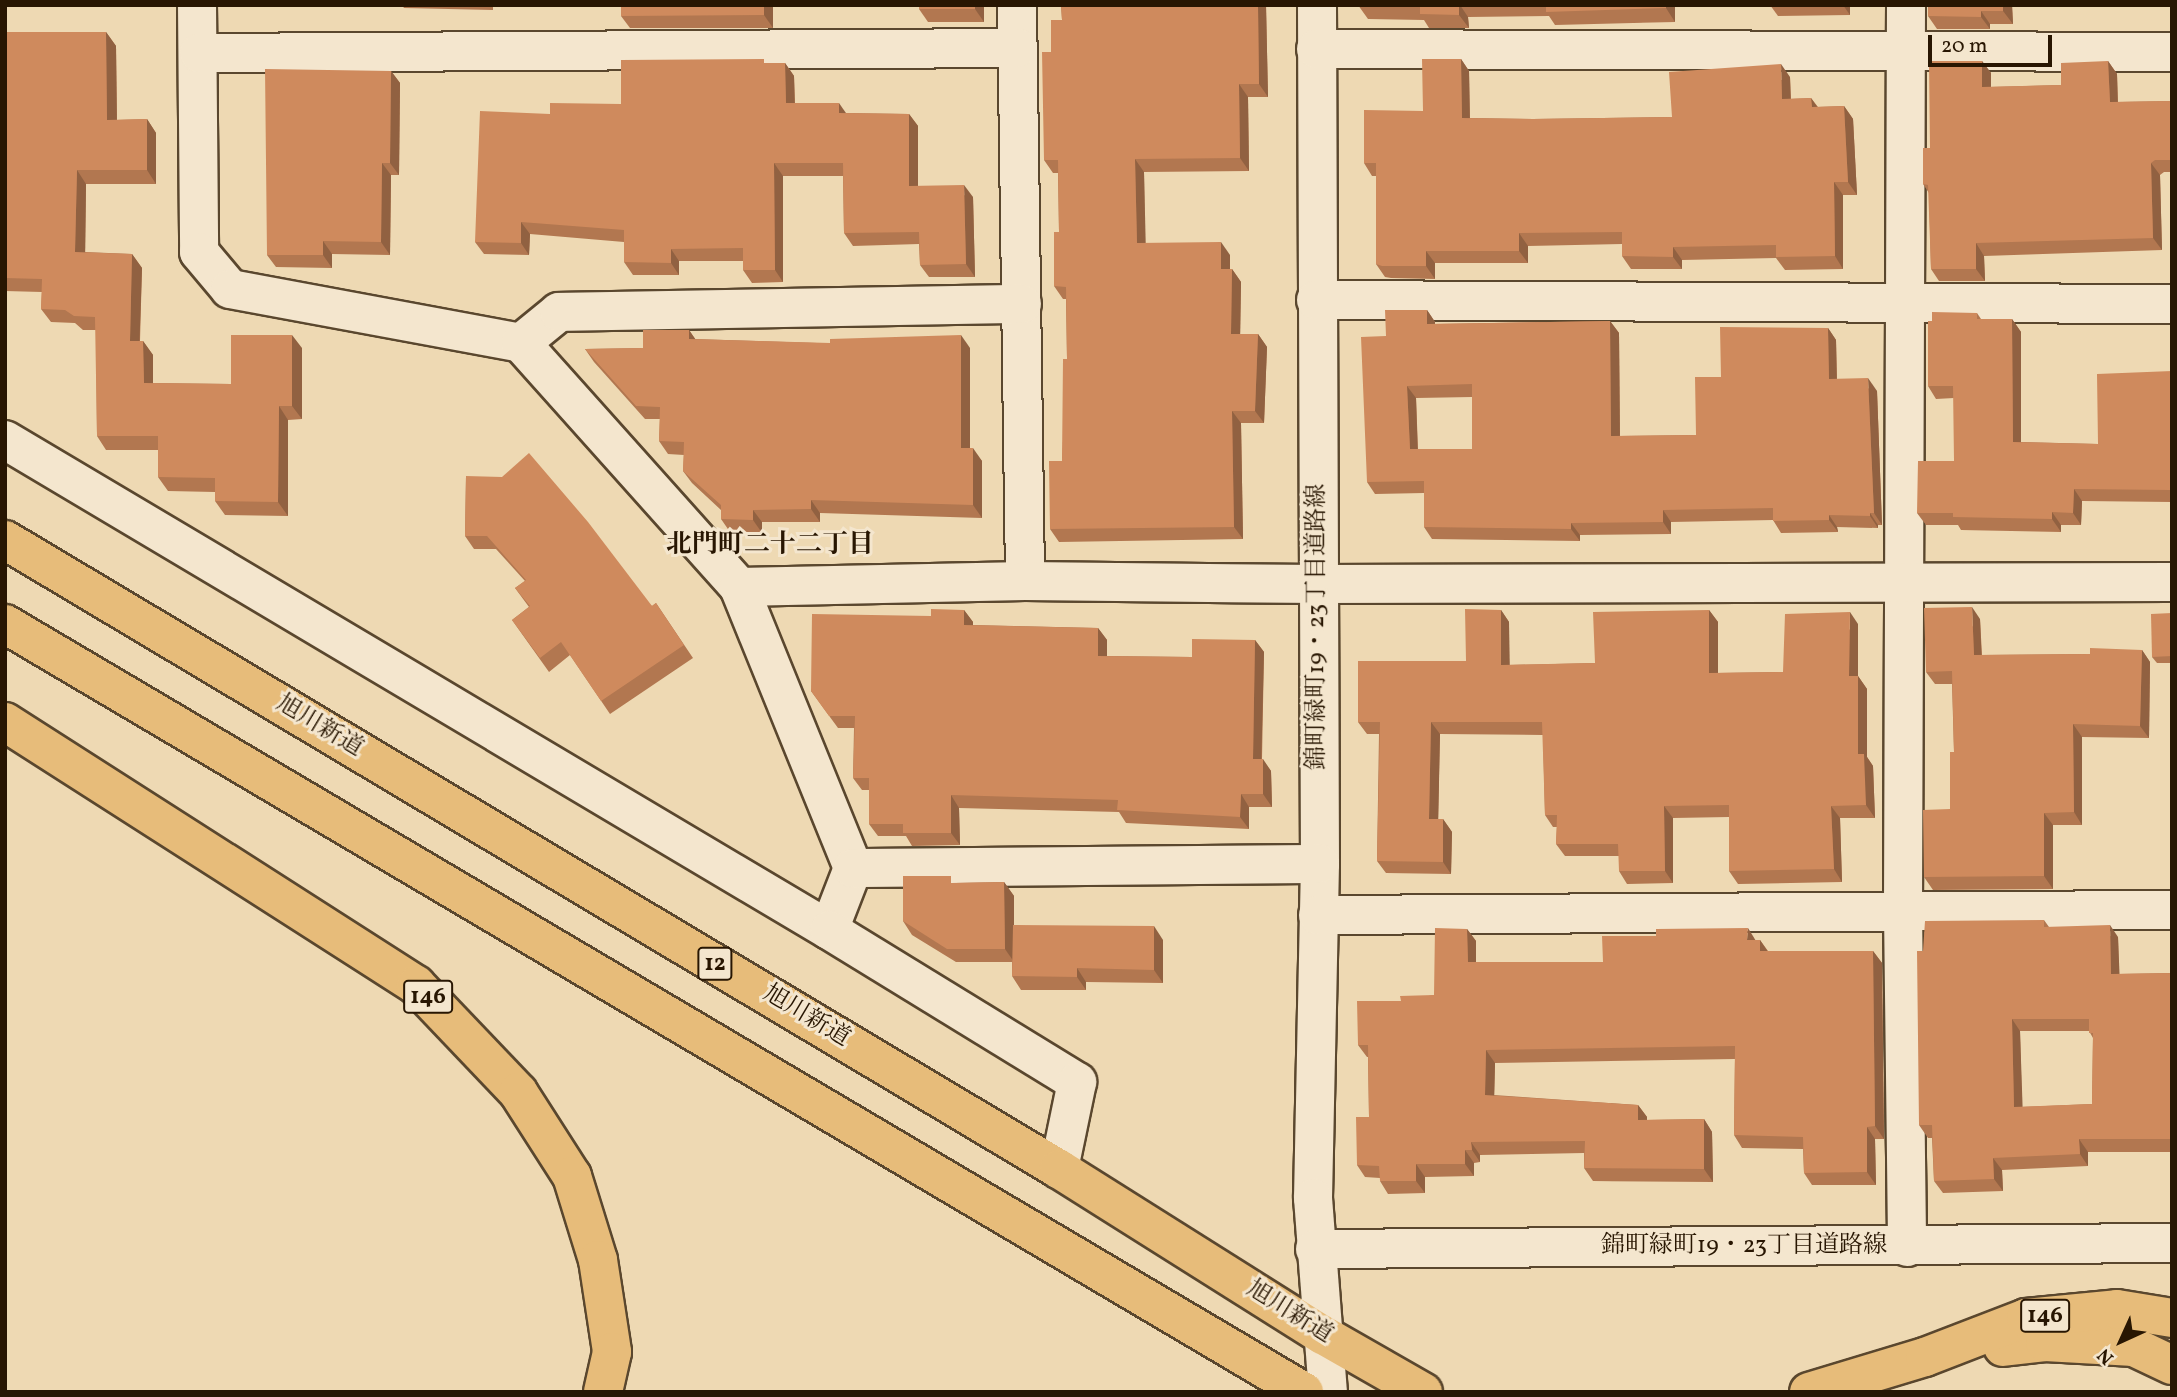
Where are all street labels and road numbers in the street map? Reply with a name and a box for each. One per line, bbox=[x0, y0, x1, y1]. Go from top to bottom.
street label: 錦町緑町19・23丁目道路線 bbox=[1304, 484, 1332, 770]
street label: 旭川新道 bbox=[270, 690, 368, 764]
road number: 12 bbox=[696, 945, 734, 984]
road number: 146 bbox=[402, 978, 454, 1016]
street label: 旭川新道 bbox=[757, 980, 855, 1054]
street label: 錦町緑町19・23丁目道路線 bbox=[1601, 1233, 1887, 1261]
street label: 旭川新道 bbox=[1241, 1275, 1337, 1351]
road number: 146 bbox=[2019, 1296, 2071, 1336]

